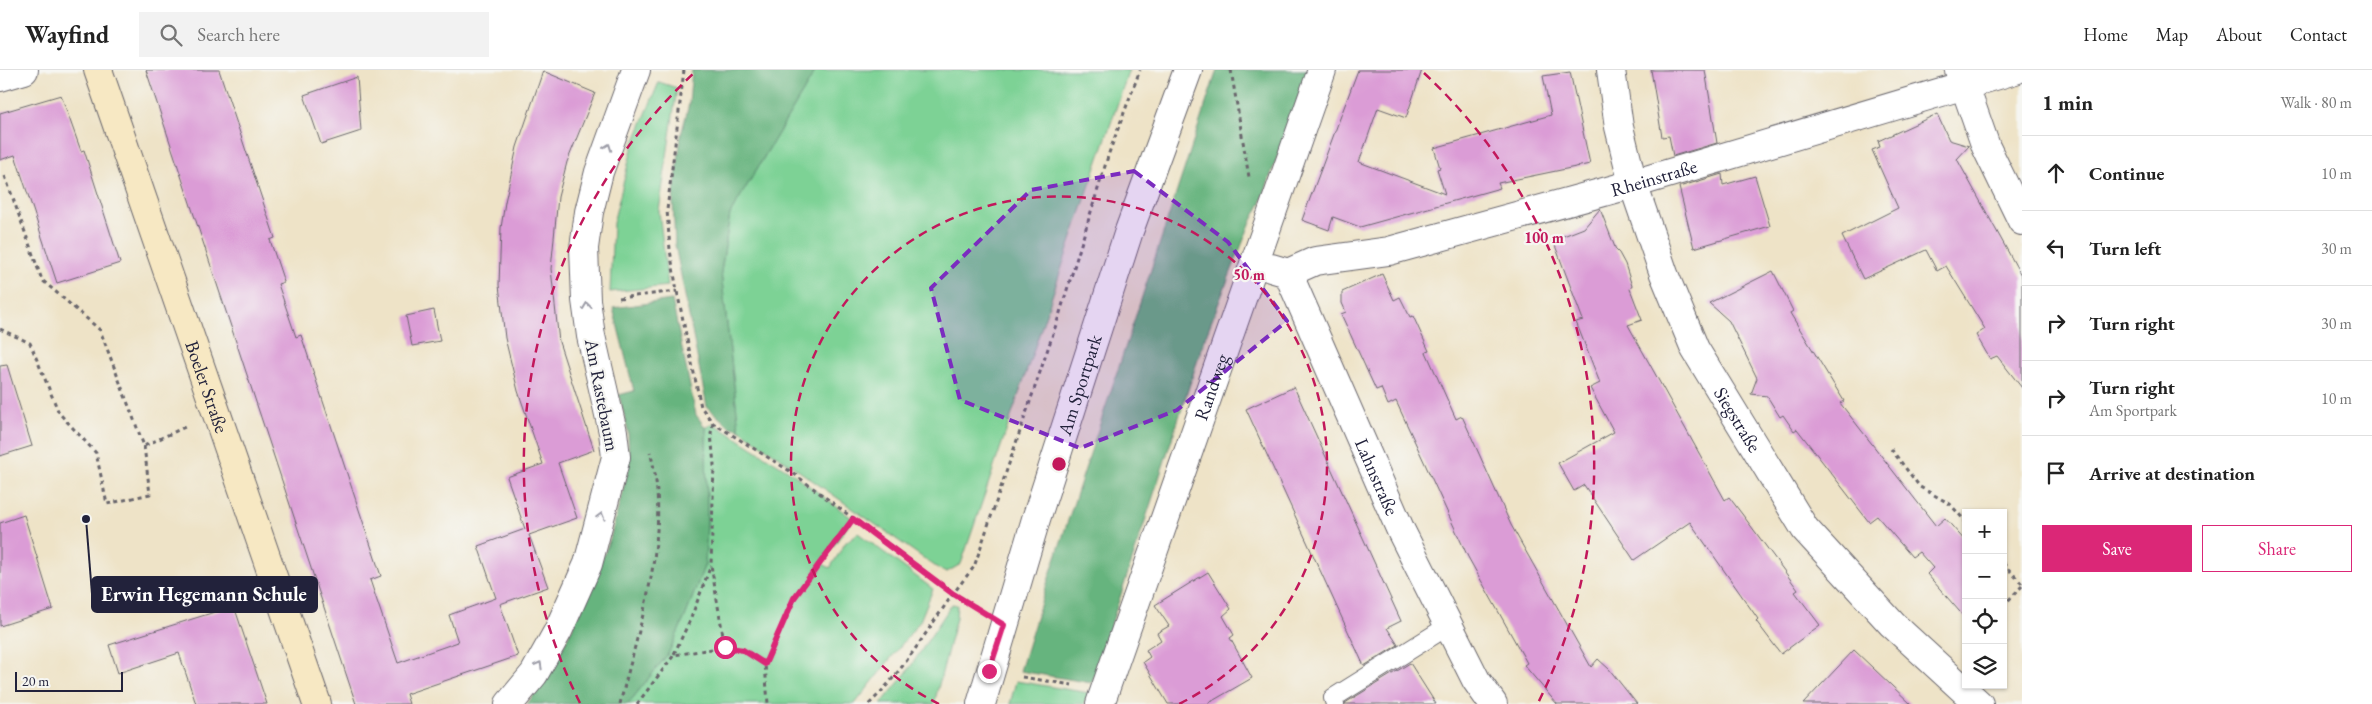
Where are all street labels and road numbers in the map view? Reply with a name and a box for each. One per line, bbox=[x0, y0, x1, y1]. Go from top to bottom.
street label: Rheinstraße bbox=[1608, 153, 1700, 202]
street label: Am Sportpark bbox=[1051, 330, 1108, 439]
street label: Am Rastebaum bbox=[579, 336, 625, 454]
street label: Boeler Straße bbox=[180, 337, 235, 436]
street label: Randweg bbox=[1188, 349, 1234, 424]
street label: Siegstraße bbox=[1708, 382, 1767, 457]
street label: Lahnstraße bbox=[1349, 434, 1405, 519]

